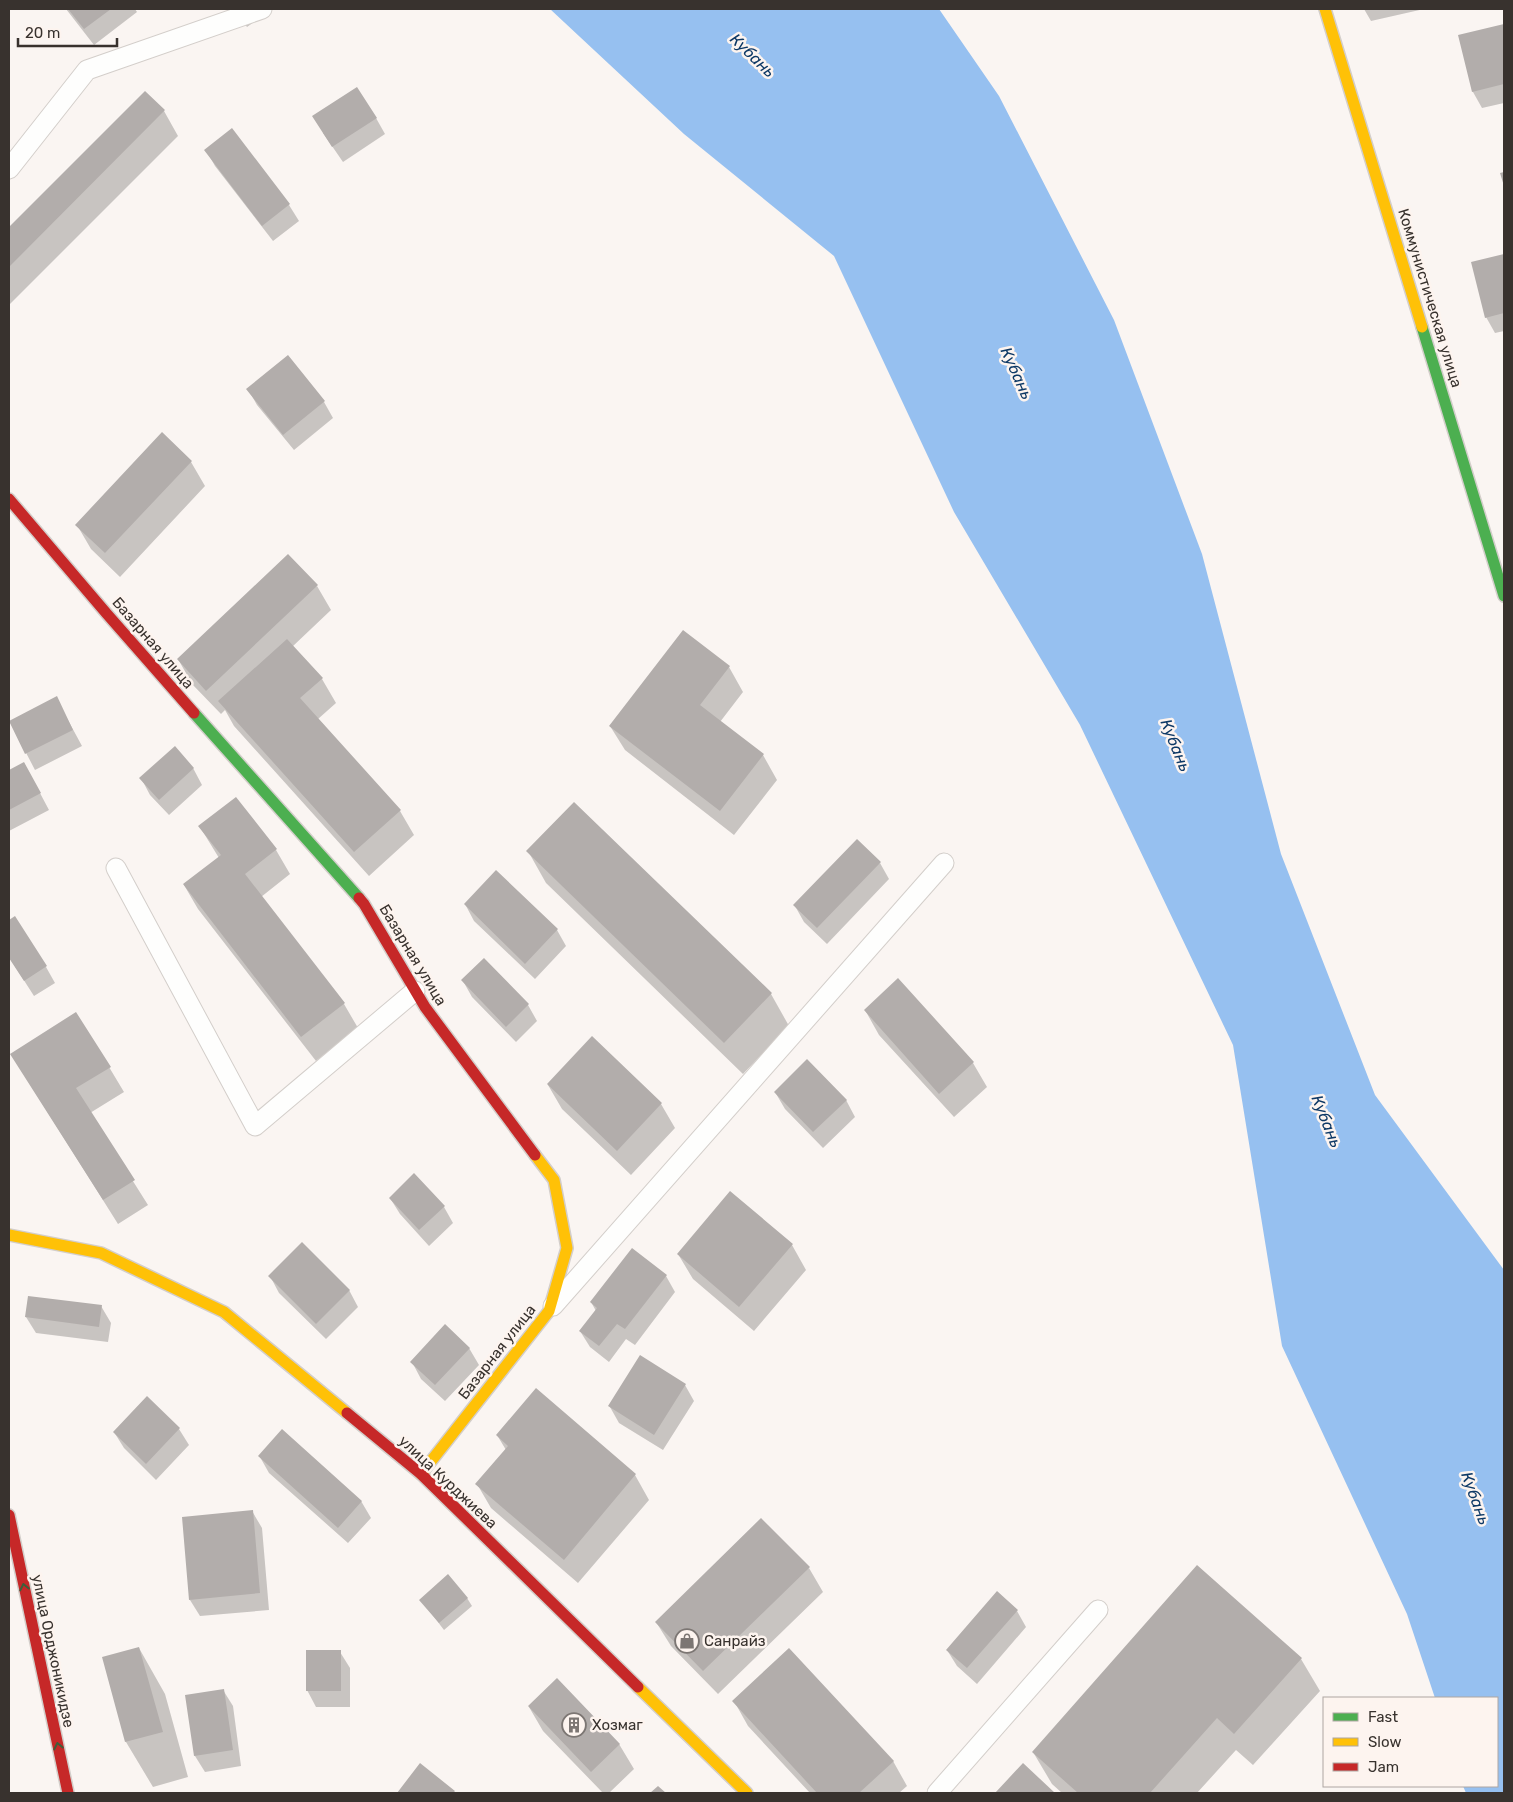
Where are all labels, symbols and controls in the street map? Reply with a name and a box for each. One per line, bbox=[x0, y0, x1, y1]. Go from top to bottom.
scale bar bbox=[18, 15, 116, 47]
text: 20 m bbox=[25, 24, 60, 42]
water label: Кубань bbox=[726, 29, 779, 81]
street label: Коммунистическая улица bbox=[1394, 206, 1466, 390]
water label: Кубань bbox=[997, 344, 1036, 402]
street label: Базарная улица bbox=[108, 594, 198, 692]
water label: Кубань bbox=[1156, 716, 1195, 774]
street label: Базарная улица bbox=[376, 901, 450, 1009]
water label: Кубань bbox=[1307, 1092, 1346, 1150]
street label: Базарная улица bbox=[454, 1301, 540, 1403]
street label: улица Курджиева bbox=[395, 1432, 501, 1532]
water label: Кубань bbox=[1457, 1469, 1494, 1527]
street label: улица Орджоникидзе bbox=[28, 1573, 78, 1729]
one-way arrow bbox=[19, 1582, 30, 1591]
shop icon: Санрайз bbox=[674, 1628, 700, 1654]
place label: Санрайз bbox=[704, 1632, 766, 1650]
legend bbox=[1323, 1697, 1498, 1787]
text: Fast bbox=[1368, 1708, 1398, 1726]
building icon: Хозмаг bbox=[561, 1712, 587, 1738]
place label: Хозмаг bbox=[592, 1716, 643, 1734]
text: Slow bbox=[1368, 1733, 1401, 1751]
one-way arrow bbox=[53, 1741, 64, 1750]
text: Jam bbox=[1368, 1758, 1399, 1776]

